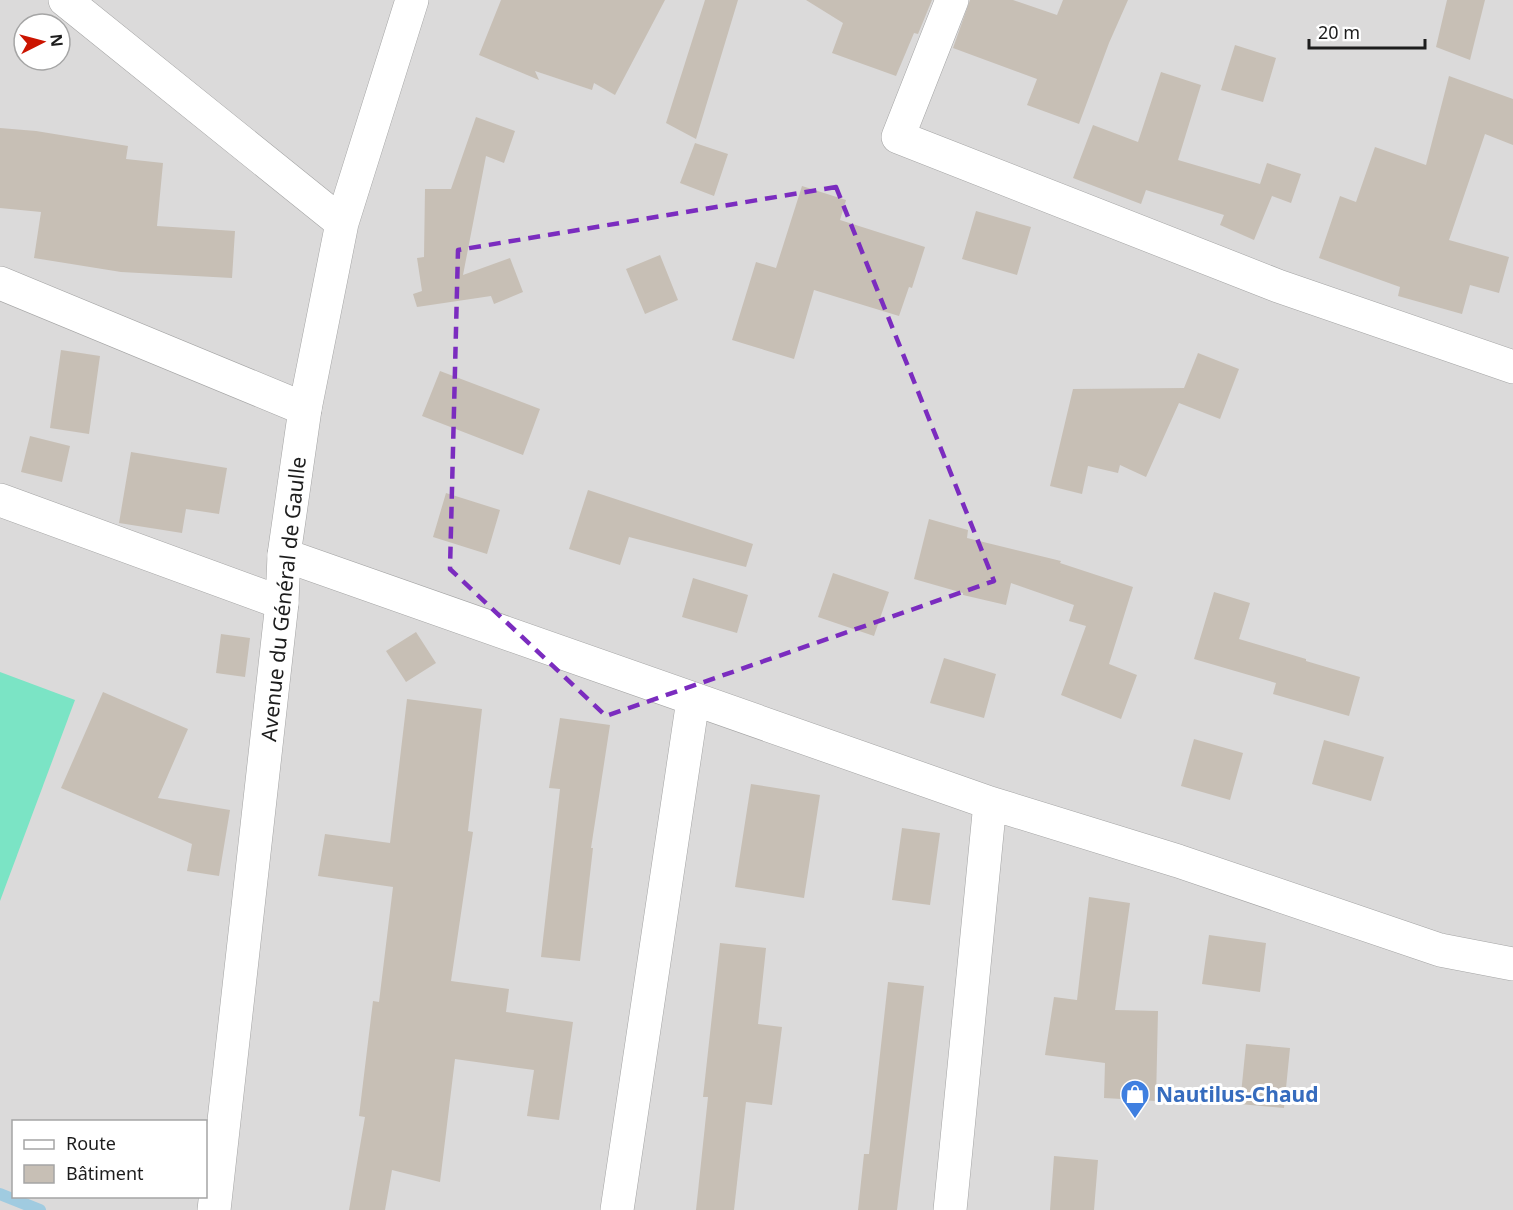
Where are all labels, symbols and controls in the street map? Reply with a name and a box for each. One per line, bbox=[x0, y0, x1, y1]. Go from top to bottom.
north arrow bbox=[12, 12, 72, 72]
scale bar bbox=[1309, 12, 1424, 50]
text: 20 m bbox=[1318, 20, 1360, 44]
text: N bbox=[45, 33, 69, 48]
street label: Avenue du Général de Gaulle bbox=[254, 455, 312, 743]
shop icon: Nautilus-Chaud bbox=[1119, 1078, 1151, 1120]
place label: Nautilus-Chaud bbox=[1156, 1080, 1319, 1108]
legend bbox=[12, 1120, 207, 1198]
text: Route bbox=[66, 1131, 116, 1155]
text: Bâtiment bbox=[66, 1161, 144, 1185]

